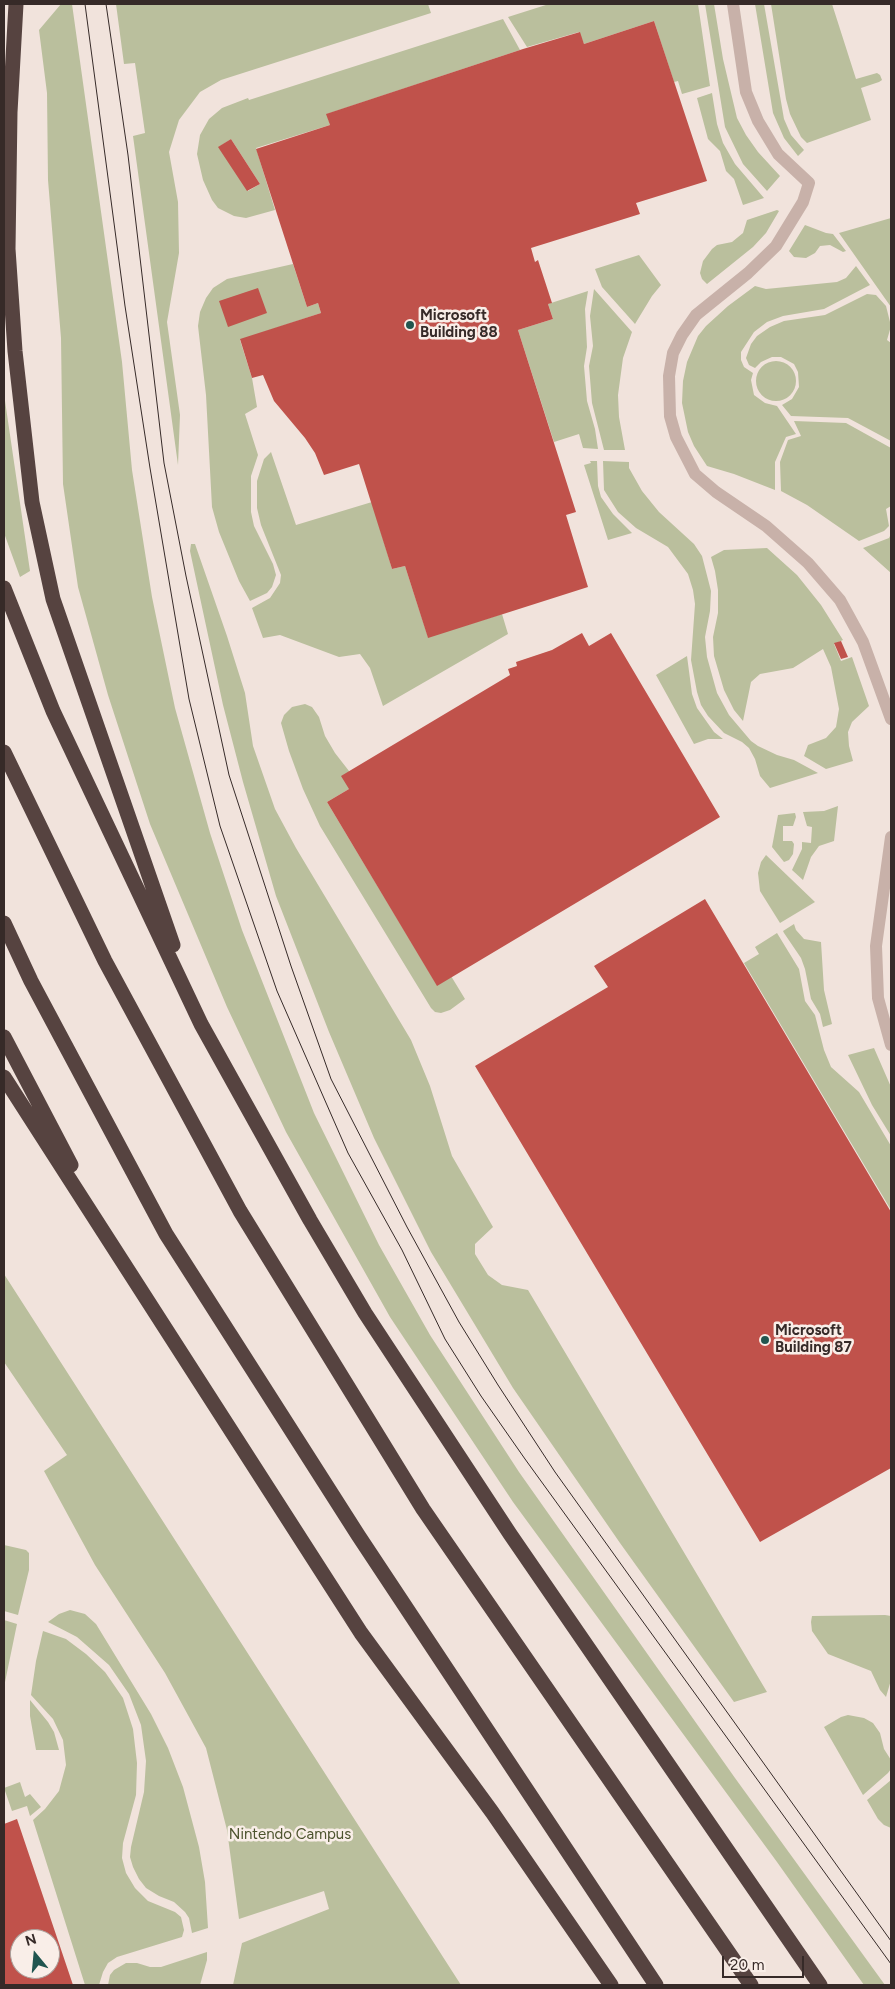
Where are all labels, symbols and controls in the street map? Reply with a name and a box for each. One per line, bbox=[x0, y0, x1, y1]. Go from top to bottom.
place label: Microsoft Building 88 bbox=[420, 307, 498, 342]
marker: Microsoft Building 88 bbox=[404, 319, 416, 331]
place label: Microsoft Building 87 bbox=[775, 1322, 852, 1357]
marker: Microsoft Building 87 bbox=[759, 1334, 771, 1346]
park label: Nintendo Campus bbox=[229, 1826, 351, 1844]
north arrow bbox=[10, 1929, 60, 1979]
text: N bbox=[23, 1930, 38, 1950]
scale bar bbox=[725, 1946, 808, 1978]
text: 20 m bbox=[730, 1956, 764, 1974]

